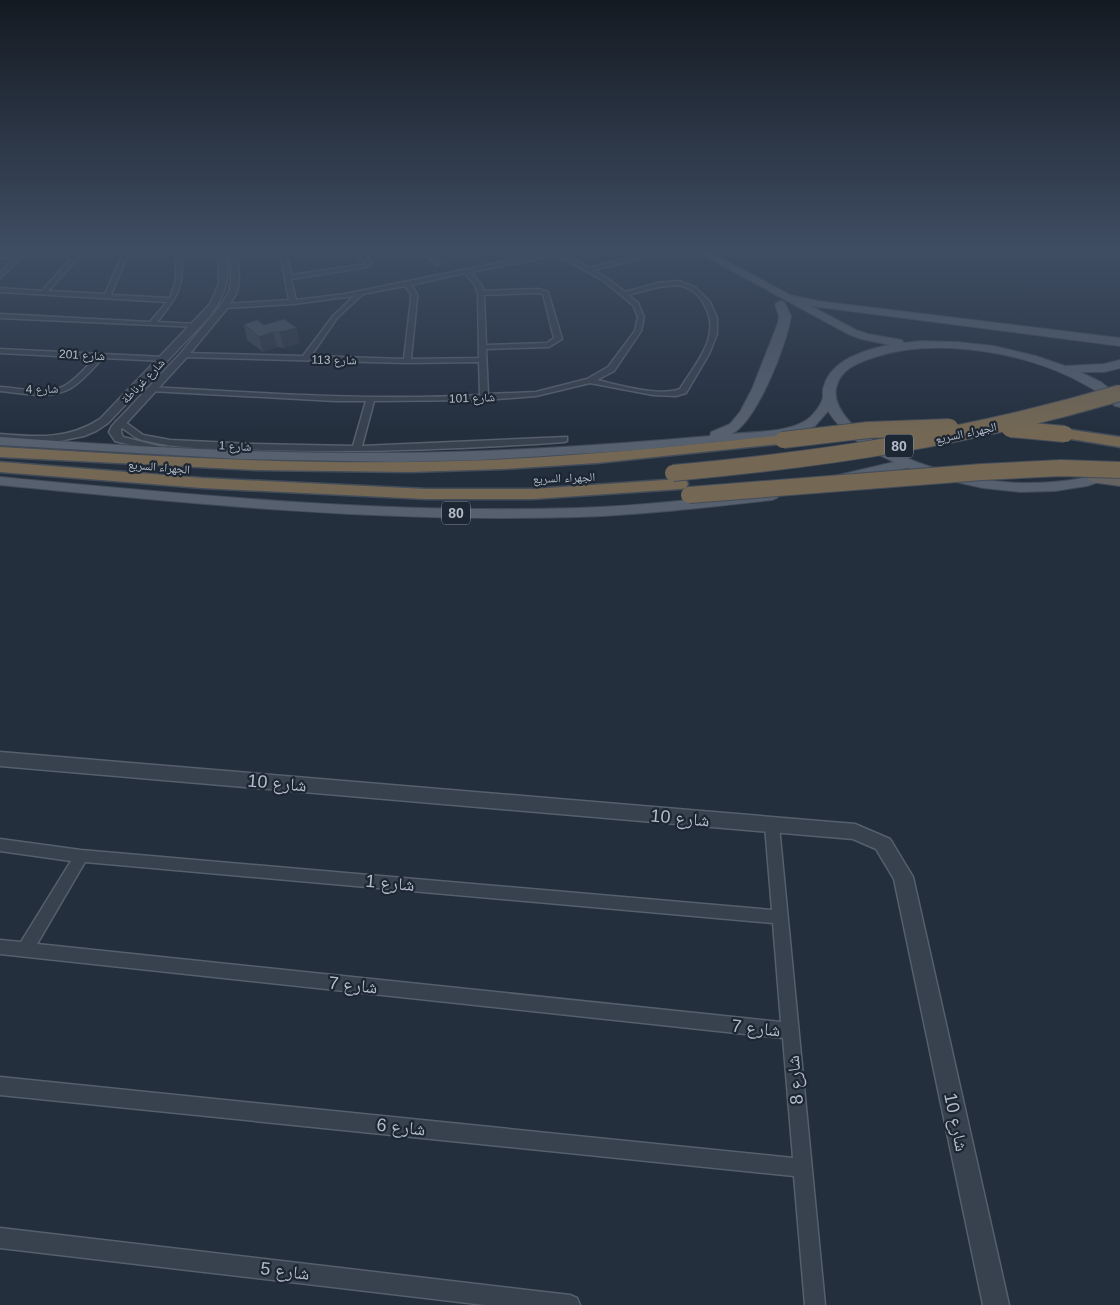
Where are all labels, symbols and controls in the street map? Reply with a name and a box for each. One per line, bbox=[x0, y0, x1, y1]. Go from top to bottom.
street label: شارع 201 bbox=[59, 347, 106, 364]
street label: شارع 113 bbox=[311, 353, 357, 368]
street label: شارع غرناطة bbox=[118, 356, 169, 407]
street label: شارع 4 bbox=[25, 382, 59, 397]
street label: شارع 101 bbox=[449, 390, 495, 407]
street label: الجهراء السريع bbox=[934, 420, 998, 447]
road number: 80 bbox=[885, 434, 913, 458]
street label: شارع 1 bbox=[218, 438, 252, 455]
street label: الجهراء السريع bbox=[127, 457, 191, 477]
street label: الجهراء السريع bbox=[533, 470, 596, 486]
road number: 80 bbox=[442, 502, 470, 524]
street label: شارع 10 bbox=[247, 770, 307, 797]
street label: شارع 10 bbox=[650, 805, 710, 832]
street label: شارع 1 bbox=[365, 871, 415, 896]
street label: شارع 7 bbox=[327, 972, 379, 999]
street label: شارع 7 bbox=[730, 1015, 782, 1042]
street label: شارع 8 bbox=[783, 1055, 808, 1105]
street label: شارع 10 bbox=[939, 1091, 972, 1153]
street label: شارع 6 bbox=[375, 1114, 427, 1141]
street label: شارع 5 bbox=[259, 1258, 311, 1285]

